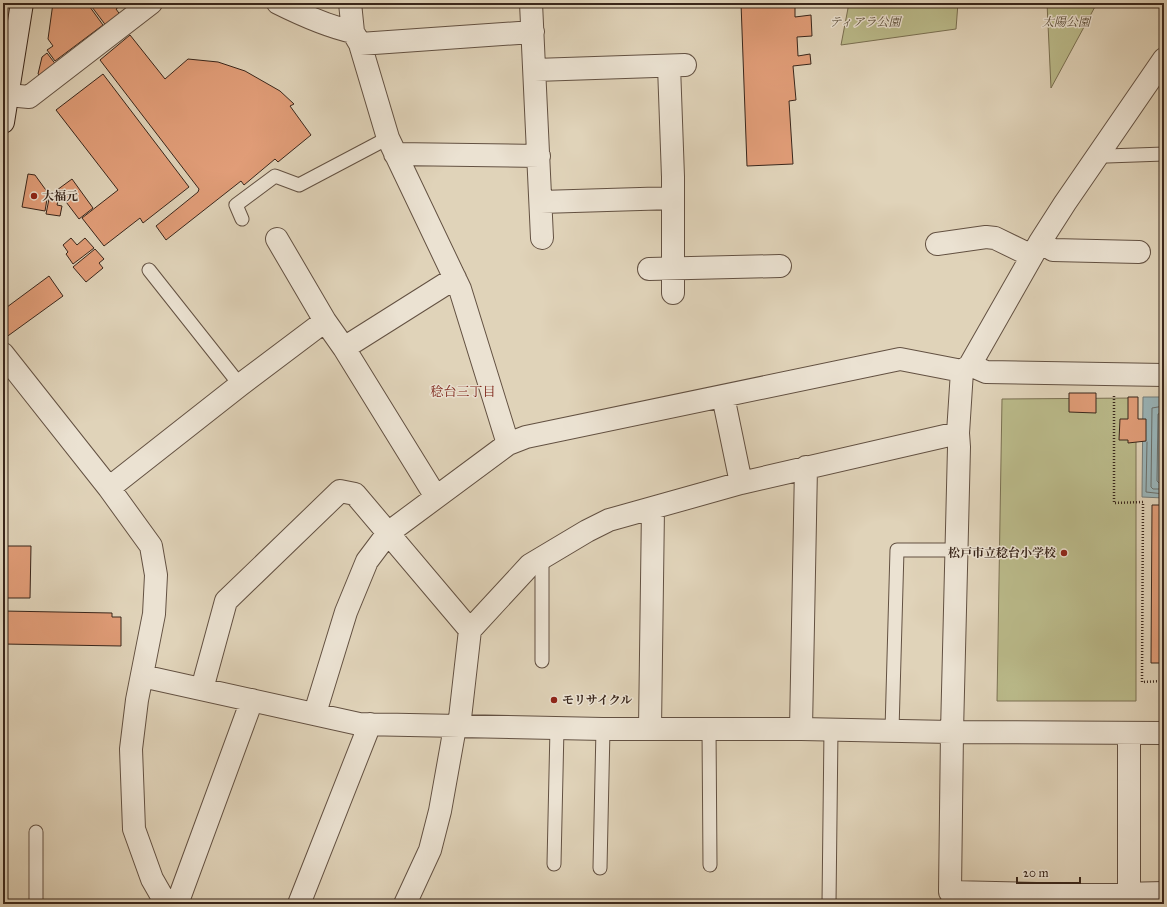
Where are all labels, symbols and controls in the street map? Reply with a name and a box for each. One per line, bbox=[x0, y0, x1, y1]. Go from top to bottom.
park label: ティアラ公園 bbox=[829, 15, 903, 29]
park label: 太陽公園 bbox=[1042, 15, 1092, 29]
place label: 大福元 bbox=[42, 189, 78, 203]
marker: 大福元 bbox=[29, 191, 39, 201]
district label: 稔台三丁目 bbox=[430, 384, 496, 400]
place label: 松戸市立稔台小学校 bbox=[948, 546, 1056, 560]
marker: 松戸市立稔台小学校 bbox=[1059, 548, 1069, 558]
place label: モリサイクル bbox=[562, 693, 632, 707]
marker: モリサイクル bbox=[549, 695, 559, 705]
scale bar bbox=[1017, 859, 1080, 885]
text: 20 m bbox=[1023, 866, 1049, 880]

